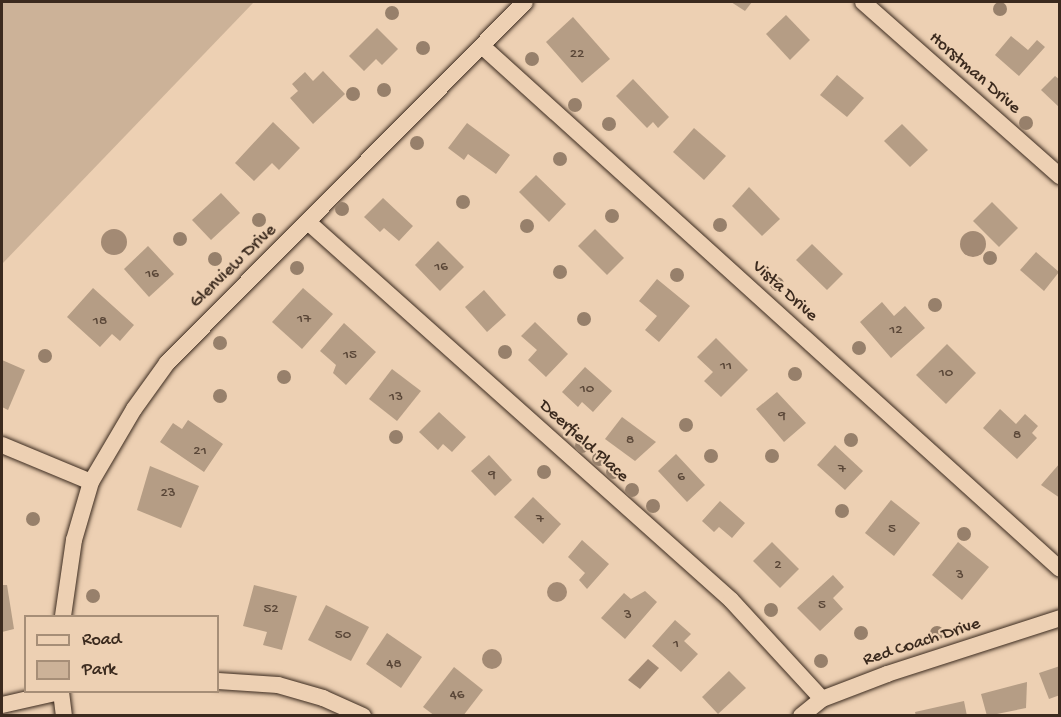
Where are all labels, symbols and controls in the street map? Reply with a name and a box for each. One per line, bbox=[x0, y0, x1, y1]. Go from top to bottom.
street label: Horstman Drive bbox=[924, 28, 1024, 120]
house number: 22 bbox=[570, 46, 584, 64]
street label: Glenview Drive bbox=[186, 220, 282, 314]
street label: Vista Drive bbox=[747, 257, 821, 327]
house number: 16 bbox=[434, 259, 448, 277]
house number: 16 bbox=[145, 266, 159, 284]
house number: 17 bbox=[297, 311, 311, 329]
house number: 18 bbox=[93, 313, 107, 331]
house number: 12 bbox=[889, 322, 903, 340]
house number: 15 bbox=[343, 347, 357, 365]
house number: 11 bbox=[720, 358, 732, 376]
house number: 10 bbox=[939, 365, 953, 383]
house number: 10 bbox=[580, 381, 594, 399]
house number: 13 bbox=[389, 389, 403, 407]
street label: Deerfield Place bbox=[534, 396, 632, 488]
house number: 9 bbox=[778, 408, 786, 426]
house number: 8 bbox=[1013, 427, 1021, 445]
house number: 8 bbox=[626, 432, 634, 450]
house number: 21 bbox=[193, 443, 207, 461]
house number: 7 bbox=[838, 461, 846, 479]
house number: 9 bbox=[488, 467, 496, 485]
house number: 6 bbox=[677, 469, 685, 487]
house number: 23 bbox=[160, 485, 176, 503]
house number: 7 bbox=[536, 511, 544, 529]
house number: 5 bbox=[888, 521, 896, 539]
house number: 2 bbox=[774, 557, 782, 575]
house number: 3 bbox=[956, 567, 964, 585]
house number: 5 bbox=[818, 597, 826, 615]
house number: 52 bbox=[263, 601, 279, 619]
house number: 3 bbox=[624, 607, 632, 625]
street label: Red Coach Drive bbox=[861, 614, 983, 672]
legend bbox=[24, 615, 219, 693]
house number: 50 bbox=[335, 627, 351, 645]
text: Road bbox=[82, 630, 121, 651]
house number: 1 bbox=[673, 636, 679, 654]
house number: 48 bbox=[386, 656, 402, 674]
text: Park bbox=[82, 660, 116, 681]
house number: 46 bbox=[450, 687, 464, 705]

